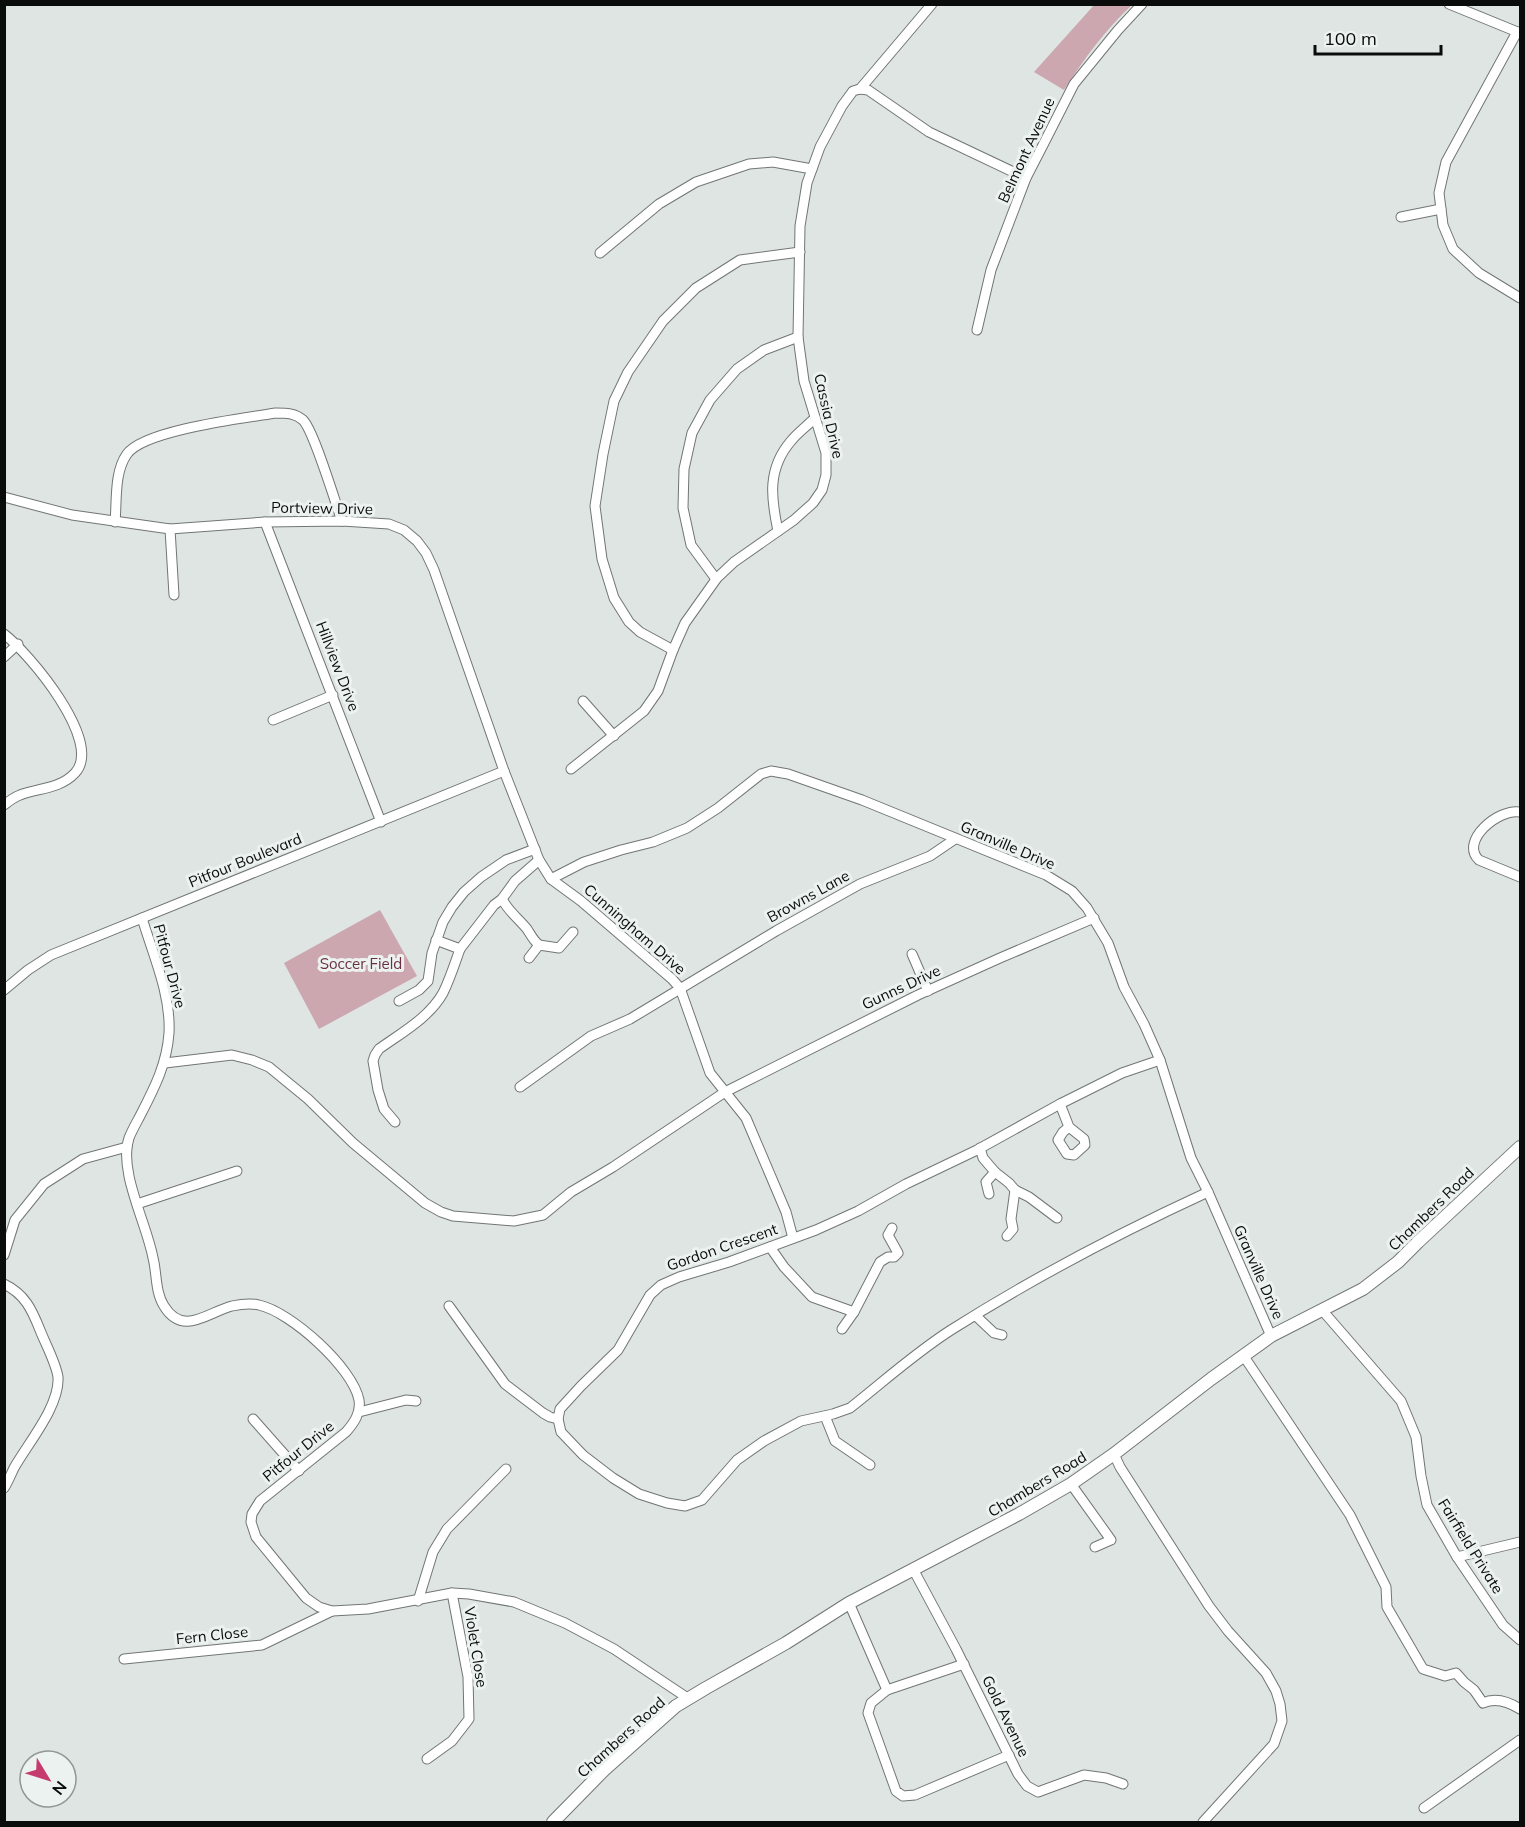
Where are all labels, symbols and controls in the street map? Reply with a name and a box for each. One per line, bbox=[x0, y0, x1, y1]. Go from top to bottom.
scale bar bbox=[1315, 18, 1441, 56]
text: 100 m bbox=[1324, 27, 1377, 50]
street label: Belmont Avenue bbox=[993, 94, 1059, 206]
street label: Cassia Drive bbox=[810, 372, 848, 460]
street label: Portview Drive bbox=[271, 498, 373, 518]
street label: Hillview Drive bbox=[312, 618, 364, 714]
street label: Granville Drive bbox=[958, 817, 1058, 873]
street label: Pitfour Boulevard bbox=[186, 829, 304, 891]
street label: Browns Lane bbox=[763, 866, 853, 926]
street label: Cunningham Drive bbox=[580, 880, 690, 978]
street label: Pitfour Drive bbox=[150, 922, 190, 1010]
park label: Soccer Field bbox=[320, 954, 402, 973]
street label: Gunns Drive bbox=[859, 960, 943, 1014]
street label: Chambers Road bbox=[1384, 1163, 1478, 1255]
street label: Gordon Crescent bbox=[664, 1219, 780, 1275]
street label: Granville Drive bbox=[1230, 1222, 1288, 1322]
street label: Pitfour Drive bbox=[258, 1416, 338, 1486]
street label: Chambers Road bbox=[984, 1447, 1090, 1521]
street label: Fairfield Private bbox=[1434, 1495, 1508, 1597]
street label: Violet Close bbox=[460, 1605, 492, 1689]
street label: Fern Close bbox=[175, 1622, 249, 1648]
street label: Gold Avenue bbox=[978, 1672, 1034, 1760]
street label: Chambers Road bbox=[573, 1693, 669, 1781]
north arrow bbox=[18, 1749, 78, 1809]
text: N bbox=[48, 1777, 71, 1799]

